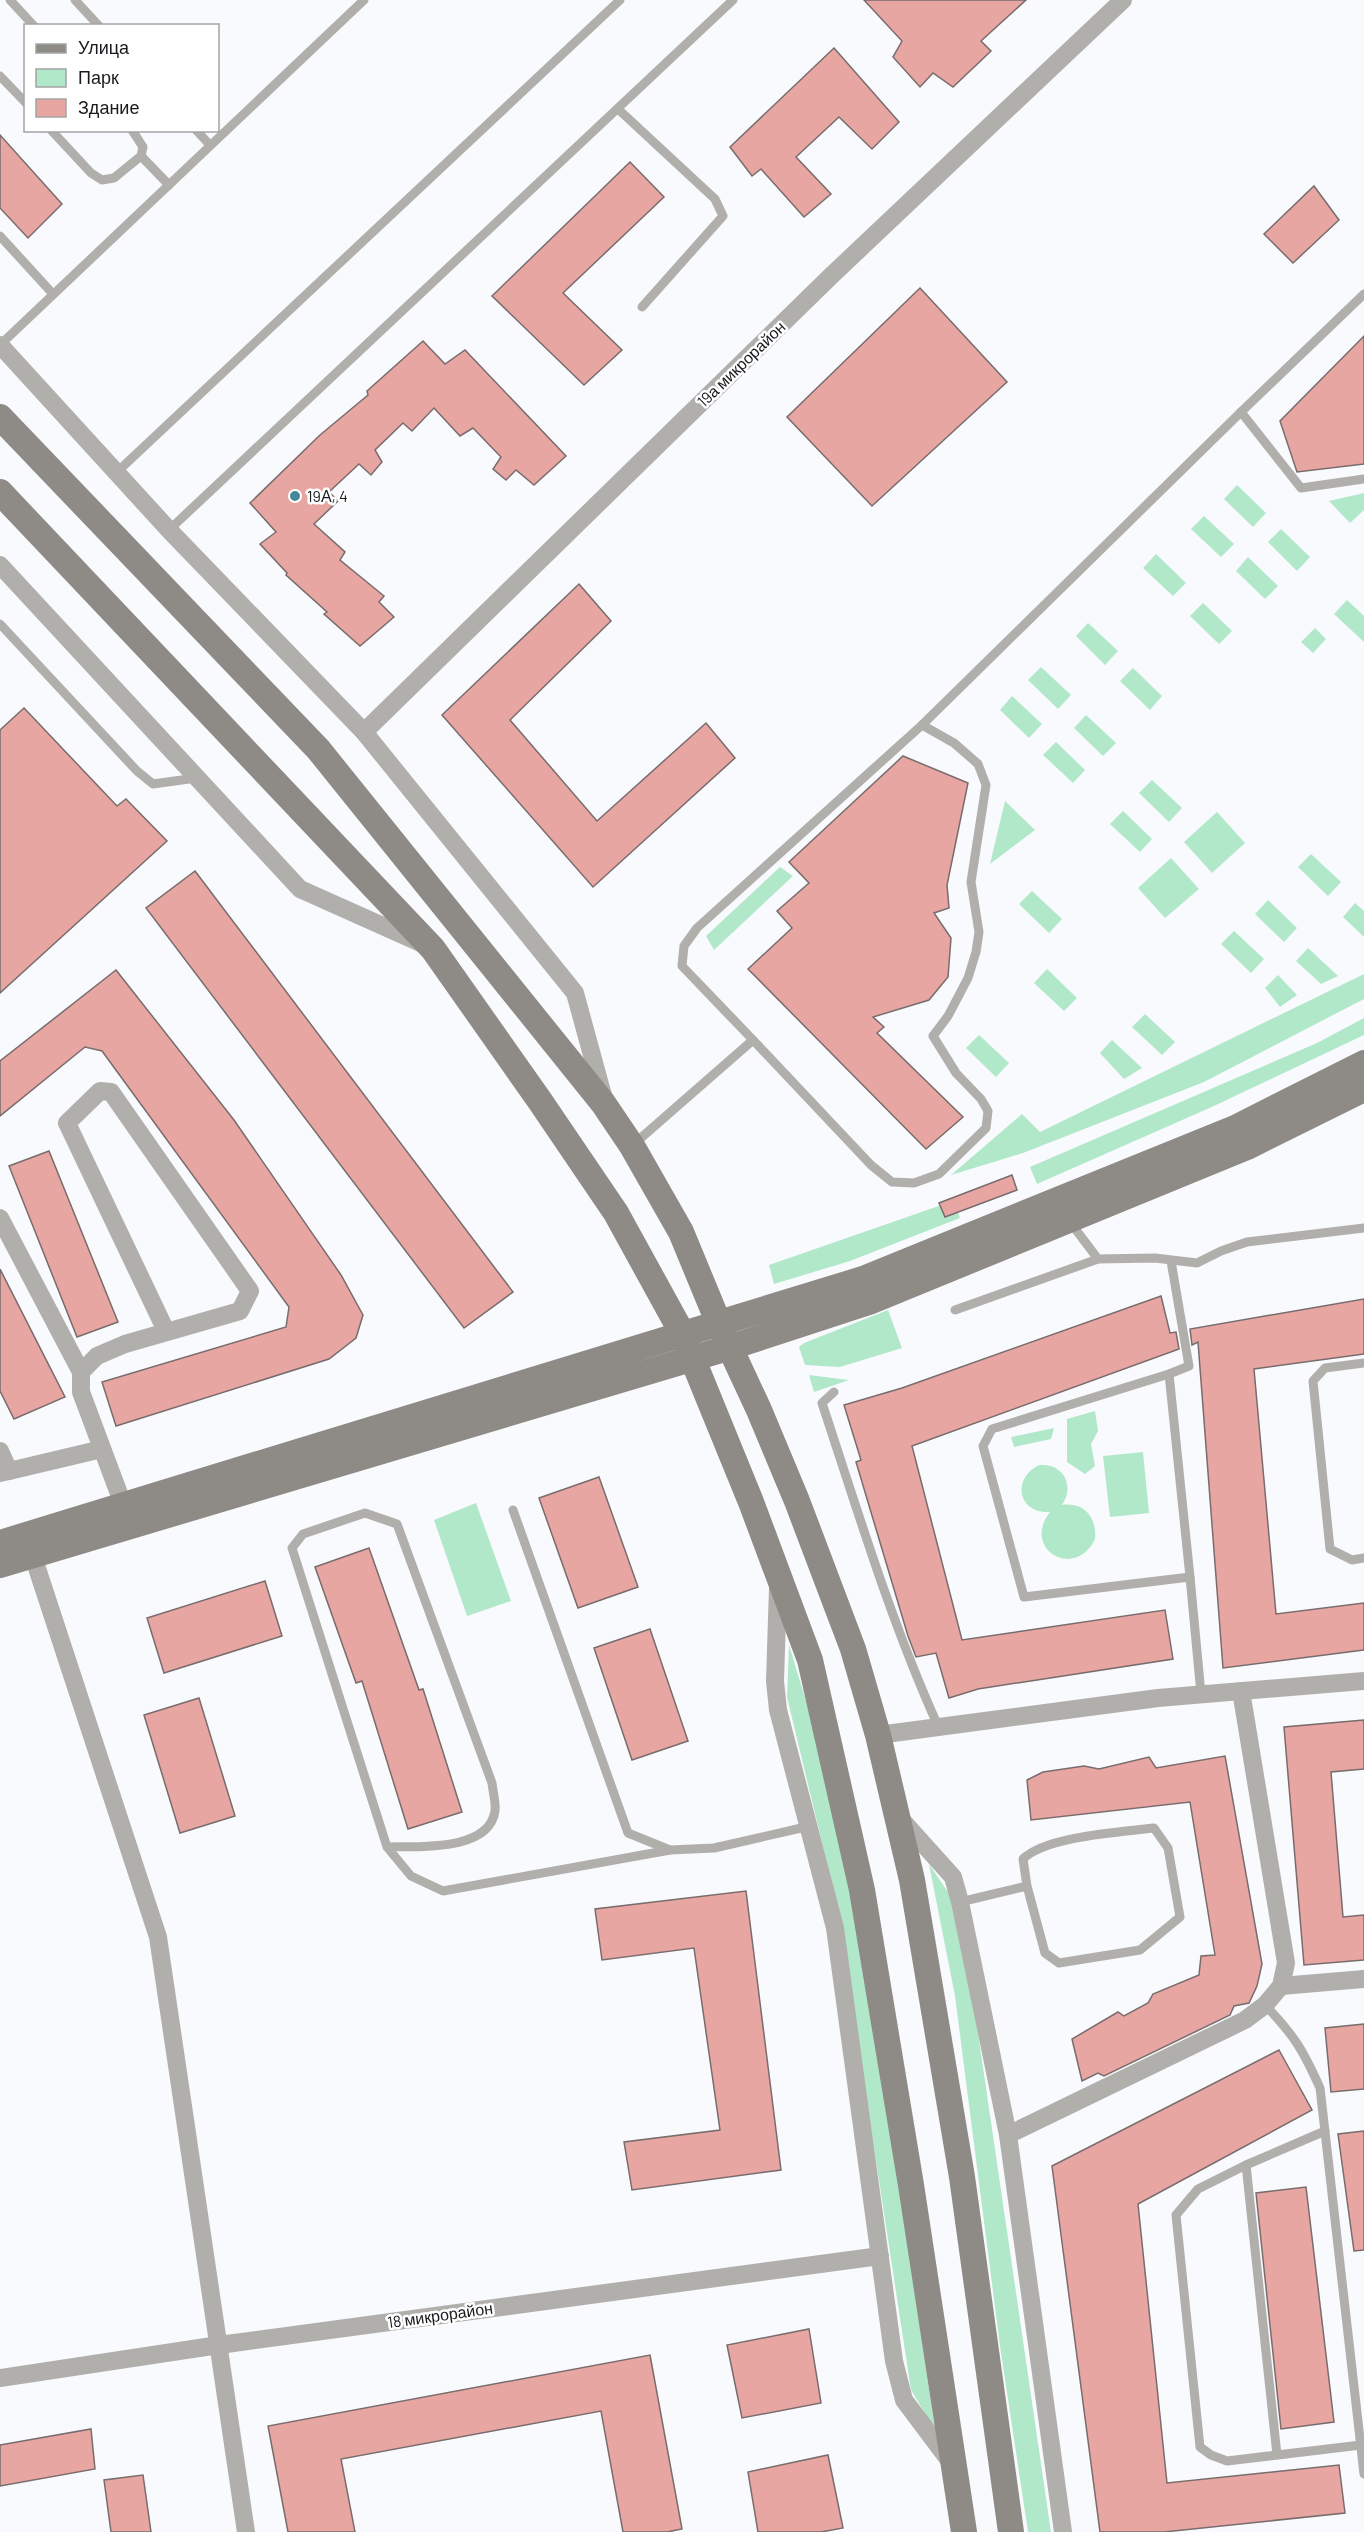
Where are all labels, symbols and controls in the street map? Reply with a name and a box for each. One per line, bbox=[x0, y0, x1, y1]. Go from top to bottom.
legend bbox=[24, 24, 219, 132]
text: Улица bbox=[78, 36, 130, 58]
text: Парк bbox=[78, 66, 119, 88]
text: Здание bbox=[78, 96, 139, 118]
street label: 19а микрорайон bbox=[693, 317, 789, 411]
place label: 19А, 4 bbox=[307, 486, 348, 505]
marker: 19А, 4 bbox=[288, 489, 302, 503]
street label: 18 микрорайон bbox=[386, 2298, 494, 2331]

